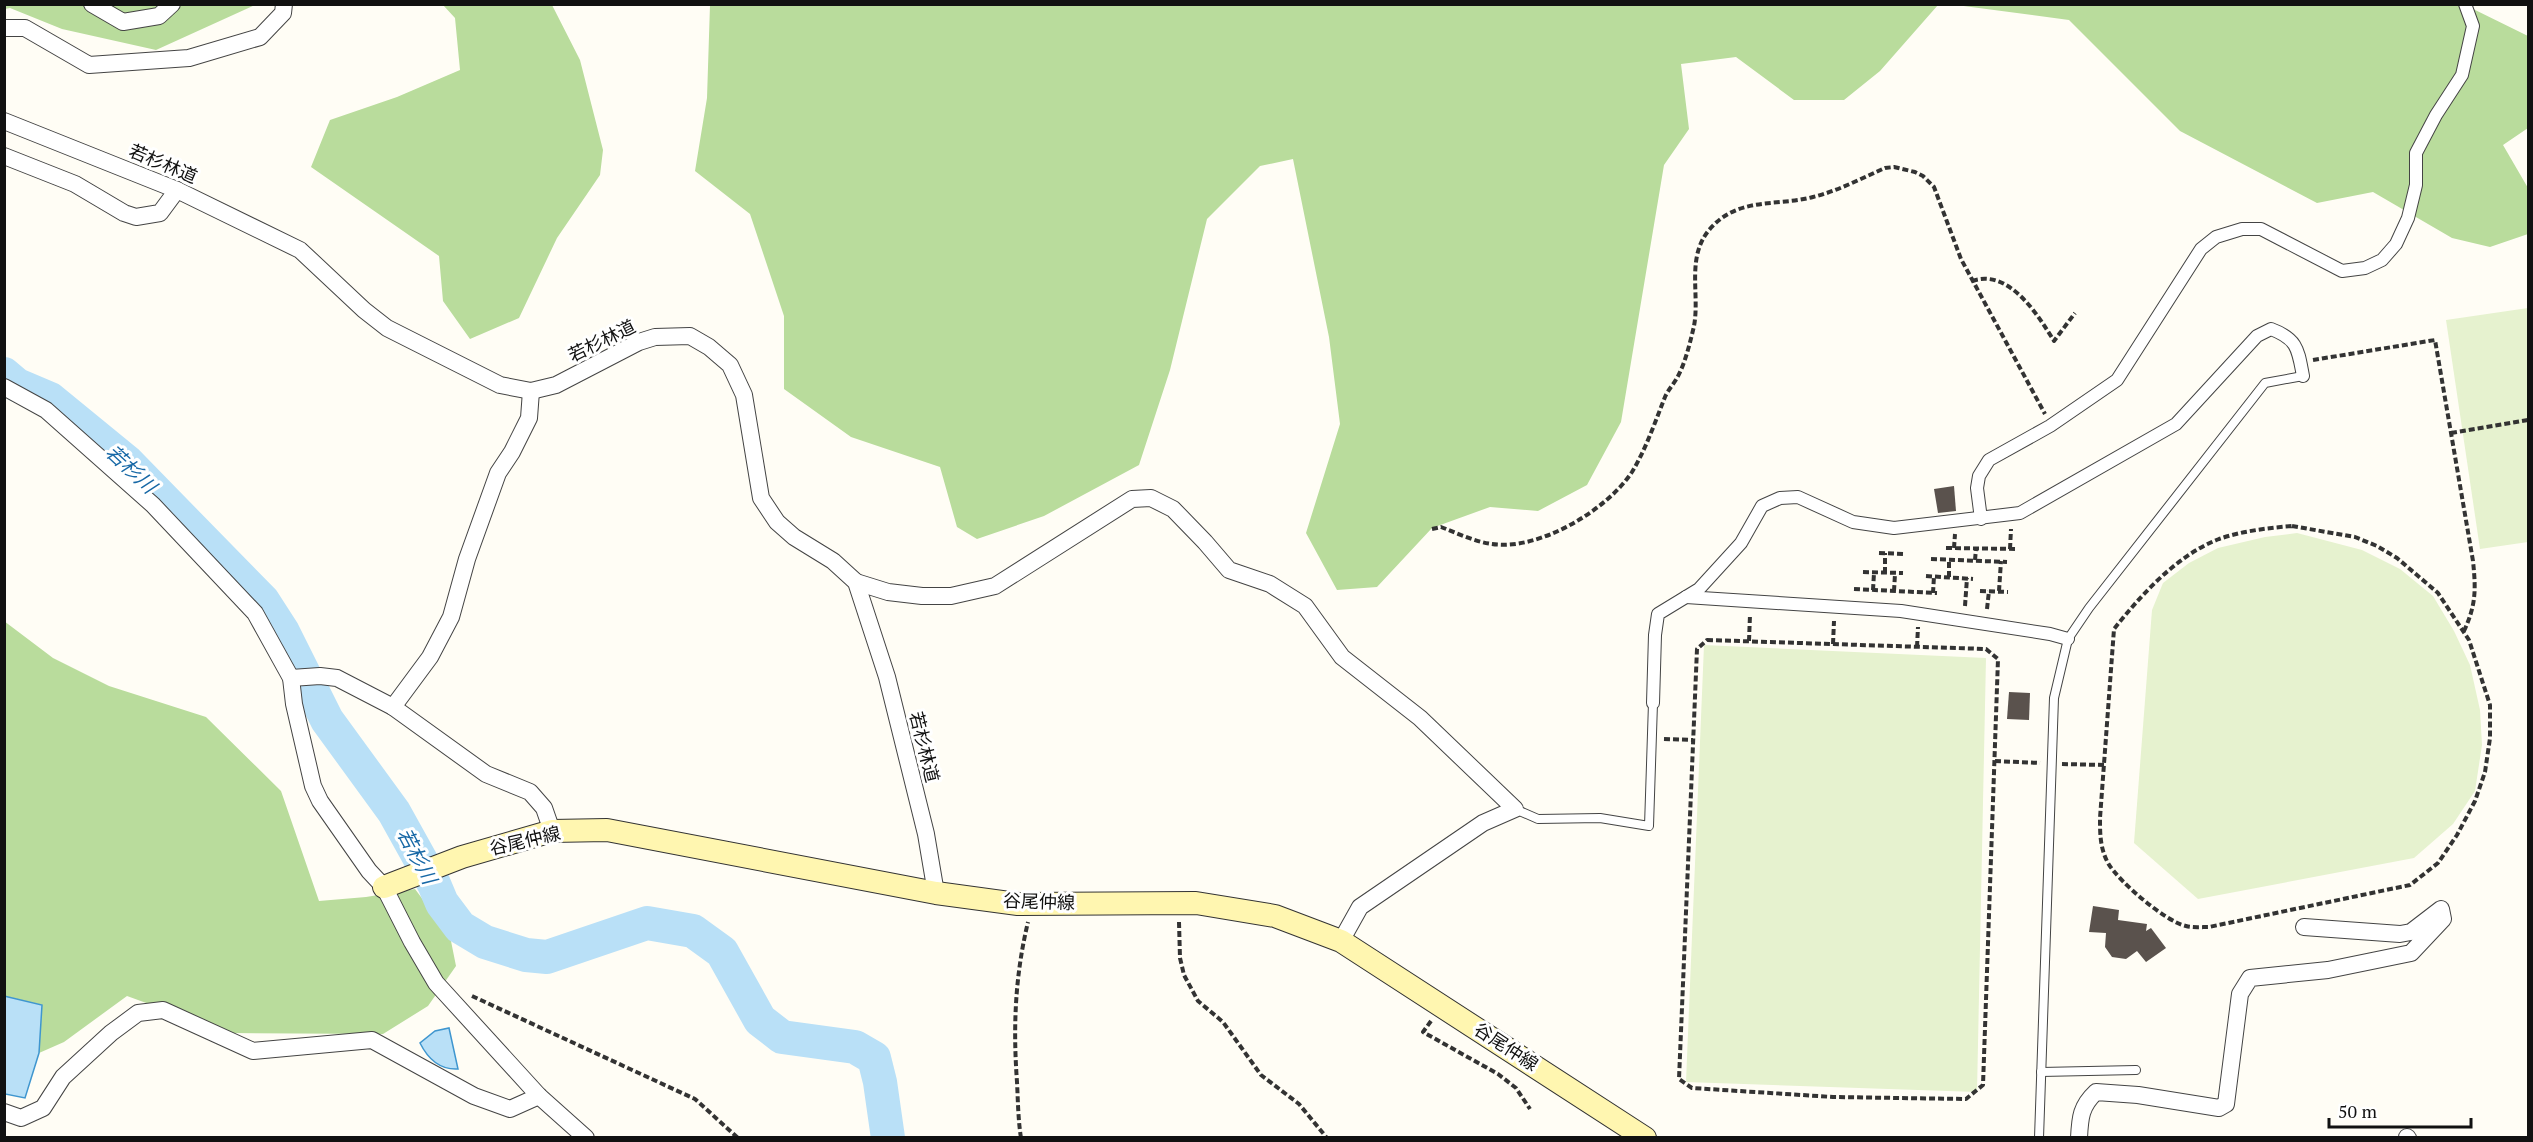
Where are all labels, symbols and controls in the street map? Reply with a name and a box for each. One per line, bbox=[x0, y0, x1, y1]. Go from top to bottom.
street label: 若杉林道 bbox=[126, 138, 201, 188]
street label: 若杉林道 bbox=[564, 314, 639, 367]
water label: 若杉川 bbox=[100, 438, 164, 500]
street label: 若杉林道 bbox=[905, 709, 945, 785]
street label: 谷尾仲線 bbox=[487, 820, 563, 860]
water label: 若杉川 bbox=[391, 823, 444, 890]
street label: 谷尾仲線 bbox=[1003, 888, 1075, 914]
street label: 谷尾仲線 bbox=[1470, 1016, 1543, 1076]
scale bar bbox=[2329, 1091, 2472, 1129]
text: 50 m bbox=[2338, 1099, 2378, 1123]

